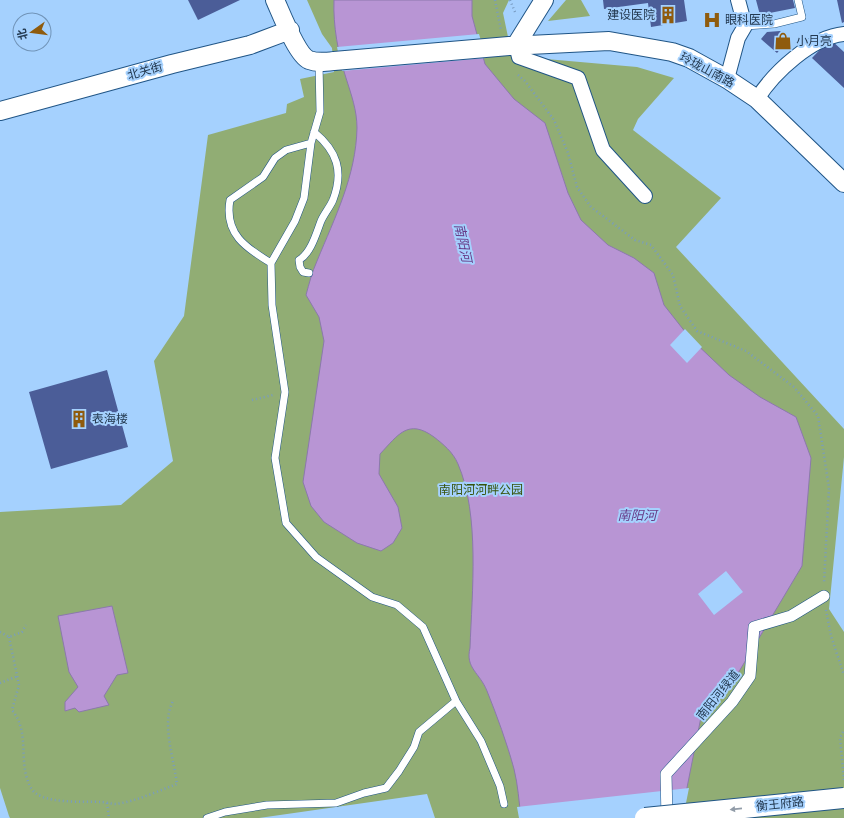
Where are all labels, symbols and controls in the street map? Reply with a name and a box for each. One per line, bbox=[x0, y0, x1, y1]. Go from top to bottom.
building icon: 建设医院 bbox=[658, 5, 678, 25]
place label: 建设医院 bbox=[607, 7, 655, 23]
hospital icon: 眼科医院 bbox=[702, 10, 722, 30]
north arrow bbox=[12, 12, 52, 52]
place label: 眼科医院 bbox=[725, 12, 773, 28]
text: 北 bbox=[14, 27, 30, 41]
shop icon: 小月亮 bbox=[773, 31, 793, 51]
place label: 小月亮 bbox=[796, 33, 832, 49]
street label: 玲珑山南路 bbox=[677, 49, 737, 91]
street label: 北关街 bbox=[125, 58, 165, 84]
water label: 南阳河 bbox=[451, 222, 476, 267]
building icon: 表海楼 bbox=[69, 409, 89, 429]
place label: 表海楼 bbox=[92, 411, 128, 427]
park label: 南阳河河畔公园 bbox=[439, 482, 523, 498]
water label: 南阳河 bbox=[617, 507, 659, 524]
street label: 南阳河绿道 bbox=[693, 667, 743, 723]
street label: 衡王府路 bbox=[755, 794, 805, 814]
one-way arrow bbox=[730, 805, 742, 812]

